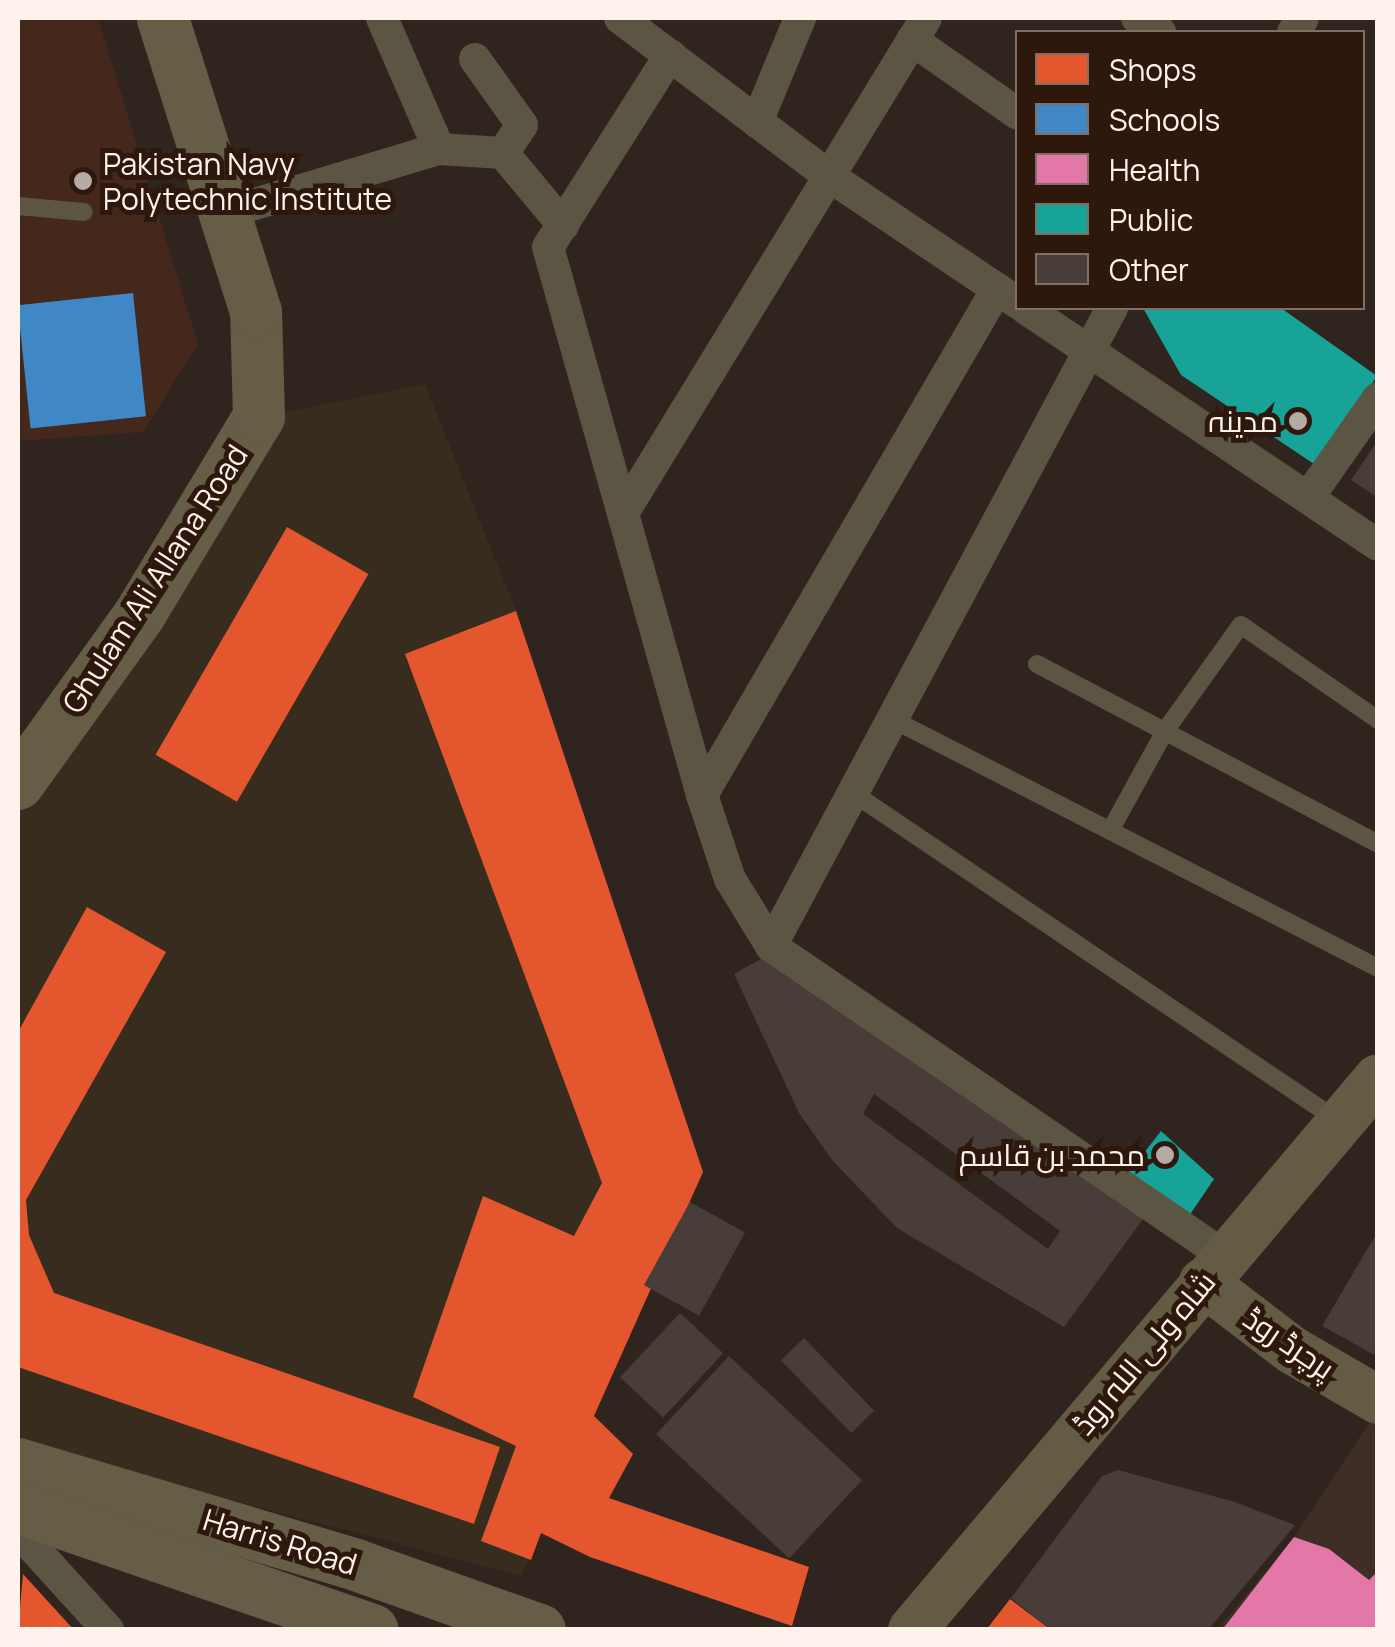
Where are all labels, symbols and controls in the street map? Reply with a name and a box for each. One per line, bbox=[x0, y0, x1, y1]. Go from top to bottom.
legend bbox=[1015, 30, 1365, 310]
text: Shops bbox=[1109, 49, 1196, 90]
text: Schools bbox=[1109, 99, 1220, 140]
place label: Pakistan Navy Polytechnic Institute bbox=[103, 146, 392, 216]
text: Health bbox=[1109, 149, 1200, 190]
marker: Pakistan Navy Polytechnic Institute bbox=[72, 170, 94, 192]
text: Public bbox=[1109, 199, 1193, 240]
text: Other bbox=[1109, 249, 1189, 290]
place label: مدینہ bbox=[1209, 403, 1278, 439]
marker: مدینہ bbox=[1287, 410, 1309, 432]
street label: Ghulam Ali Allana Road bbox=[55, 438, 255, 720]
place label: محمد بن قاسم bbox=[959, 1137, 1145, 1173]
marker: محمد بن قاسم bbox=[1154, 1144, 1176, 1166]
street label: شاہ ولی اللہ روڈ bbox=[1065, 1264, 1223, 1442]
street label: پرچرڈ روڈ bbox=[1237, 1300, 1341, 1386]
street label: Harris Road bbox=[199, 1502, 361, 1582]

